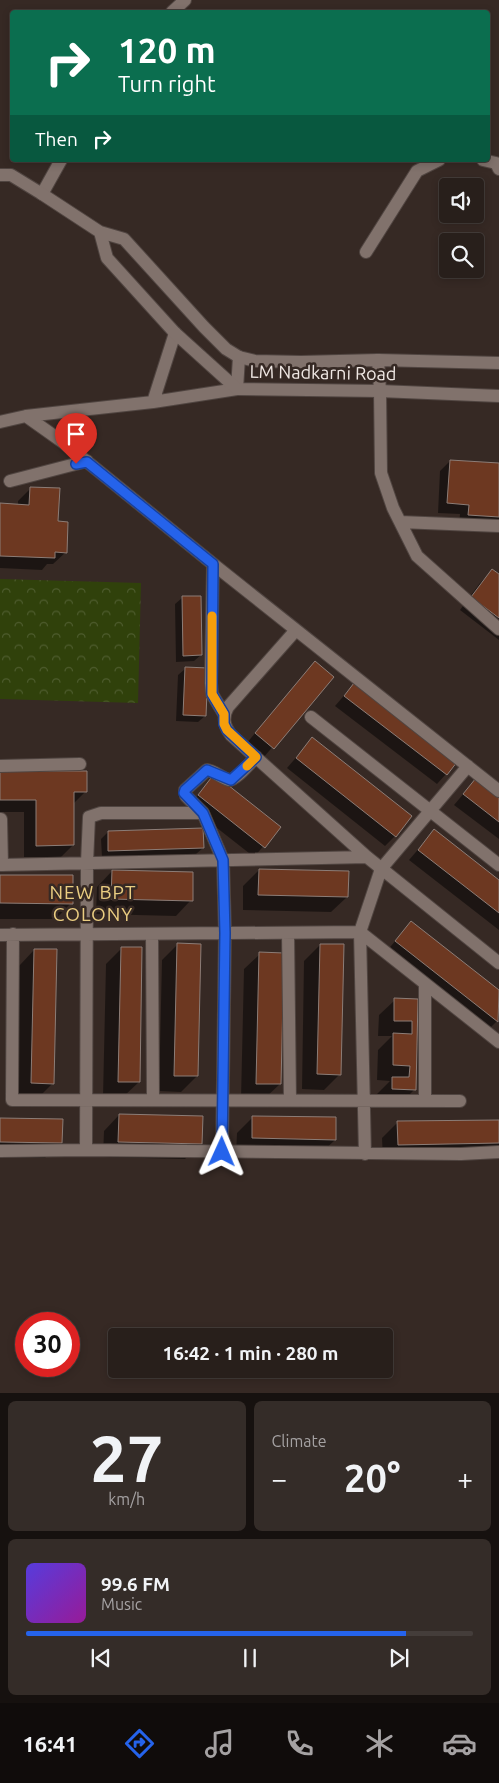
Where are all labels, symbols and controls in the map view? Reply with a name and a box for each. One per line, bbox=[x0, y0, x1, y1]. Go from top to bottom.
icon: right bbox=[35, 30, 100, 95]
text: 120 m bbox=[118, 30, 216, 70]
text: Turn right bbox=[118, 71, 216, 96]
icon: right bbox=[88, 125, 116, 153]
text: Then bbox=[35, 128, 78, 150]
map controls bbox=[439, 178, 484, 278]
button: sound bbox=[439, 178, 484, 223]
button: search bbox=[439, 233, 484, 278]
street label: LM Nadkarni Road bbox=[249, 361, 397, 383]
pin bbox=[55, 413, 97, 464]
icon: arrive bbox=[62, 420, 90, 448]
district label: NEW BPT COLONY bbox=[49, 881, 137, 925]
position arrow bbox=[195, 1125, 247, 1177]
speed limit sign: 30 bbox=[15, 1312, 80, 1377]
text: 16:42 · 1 min · 280 m bbox=[163, 1342, 338, 1364]
text: 27 bbox=[90, 1421, 163, 1494]
text: Climate bbox=[272, 1432, 327, 1450]
text: 20° bbox=[344, 1457, 400, 1499]
text: − bbox=[272, 1463, 287, 1494]
text: + bbox=[457, 1463, 473, 1494]
text: km/h bbox=[108, 1490, 145, 1508]
text: 99.6 FM bbox=[101, 1573, 170, 1595]
text: Music bbox=[101, 1595, 142, 1613]
icon: previous bbox=[87, 1644, 115, 1672]
icon: pause bbox=[236, 1644, 264, 1672]
icon: next bbox=[385, 1644, 413, 1672]
icon: directions bbox=[122, 1726, 157, 1761]
icon: music bbox=[202, 1726, 237, 1761]
icon: phone bbox=[282, 1726, 317, 1761]
icon: climate bbox=[362, 1726, 397, 1761]
icon: car bbox=[442, 1726, 477, 1761]
text: 16:41 bbox=[22, 1731, 77, 1756]

